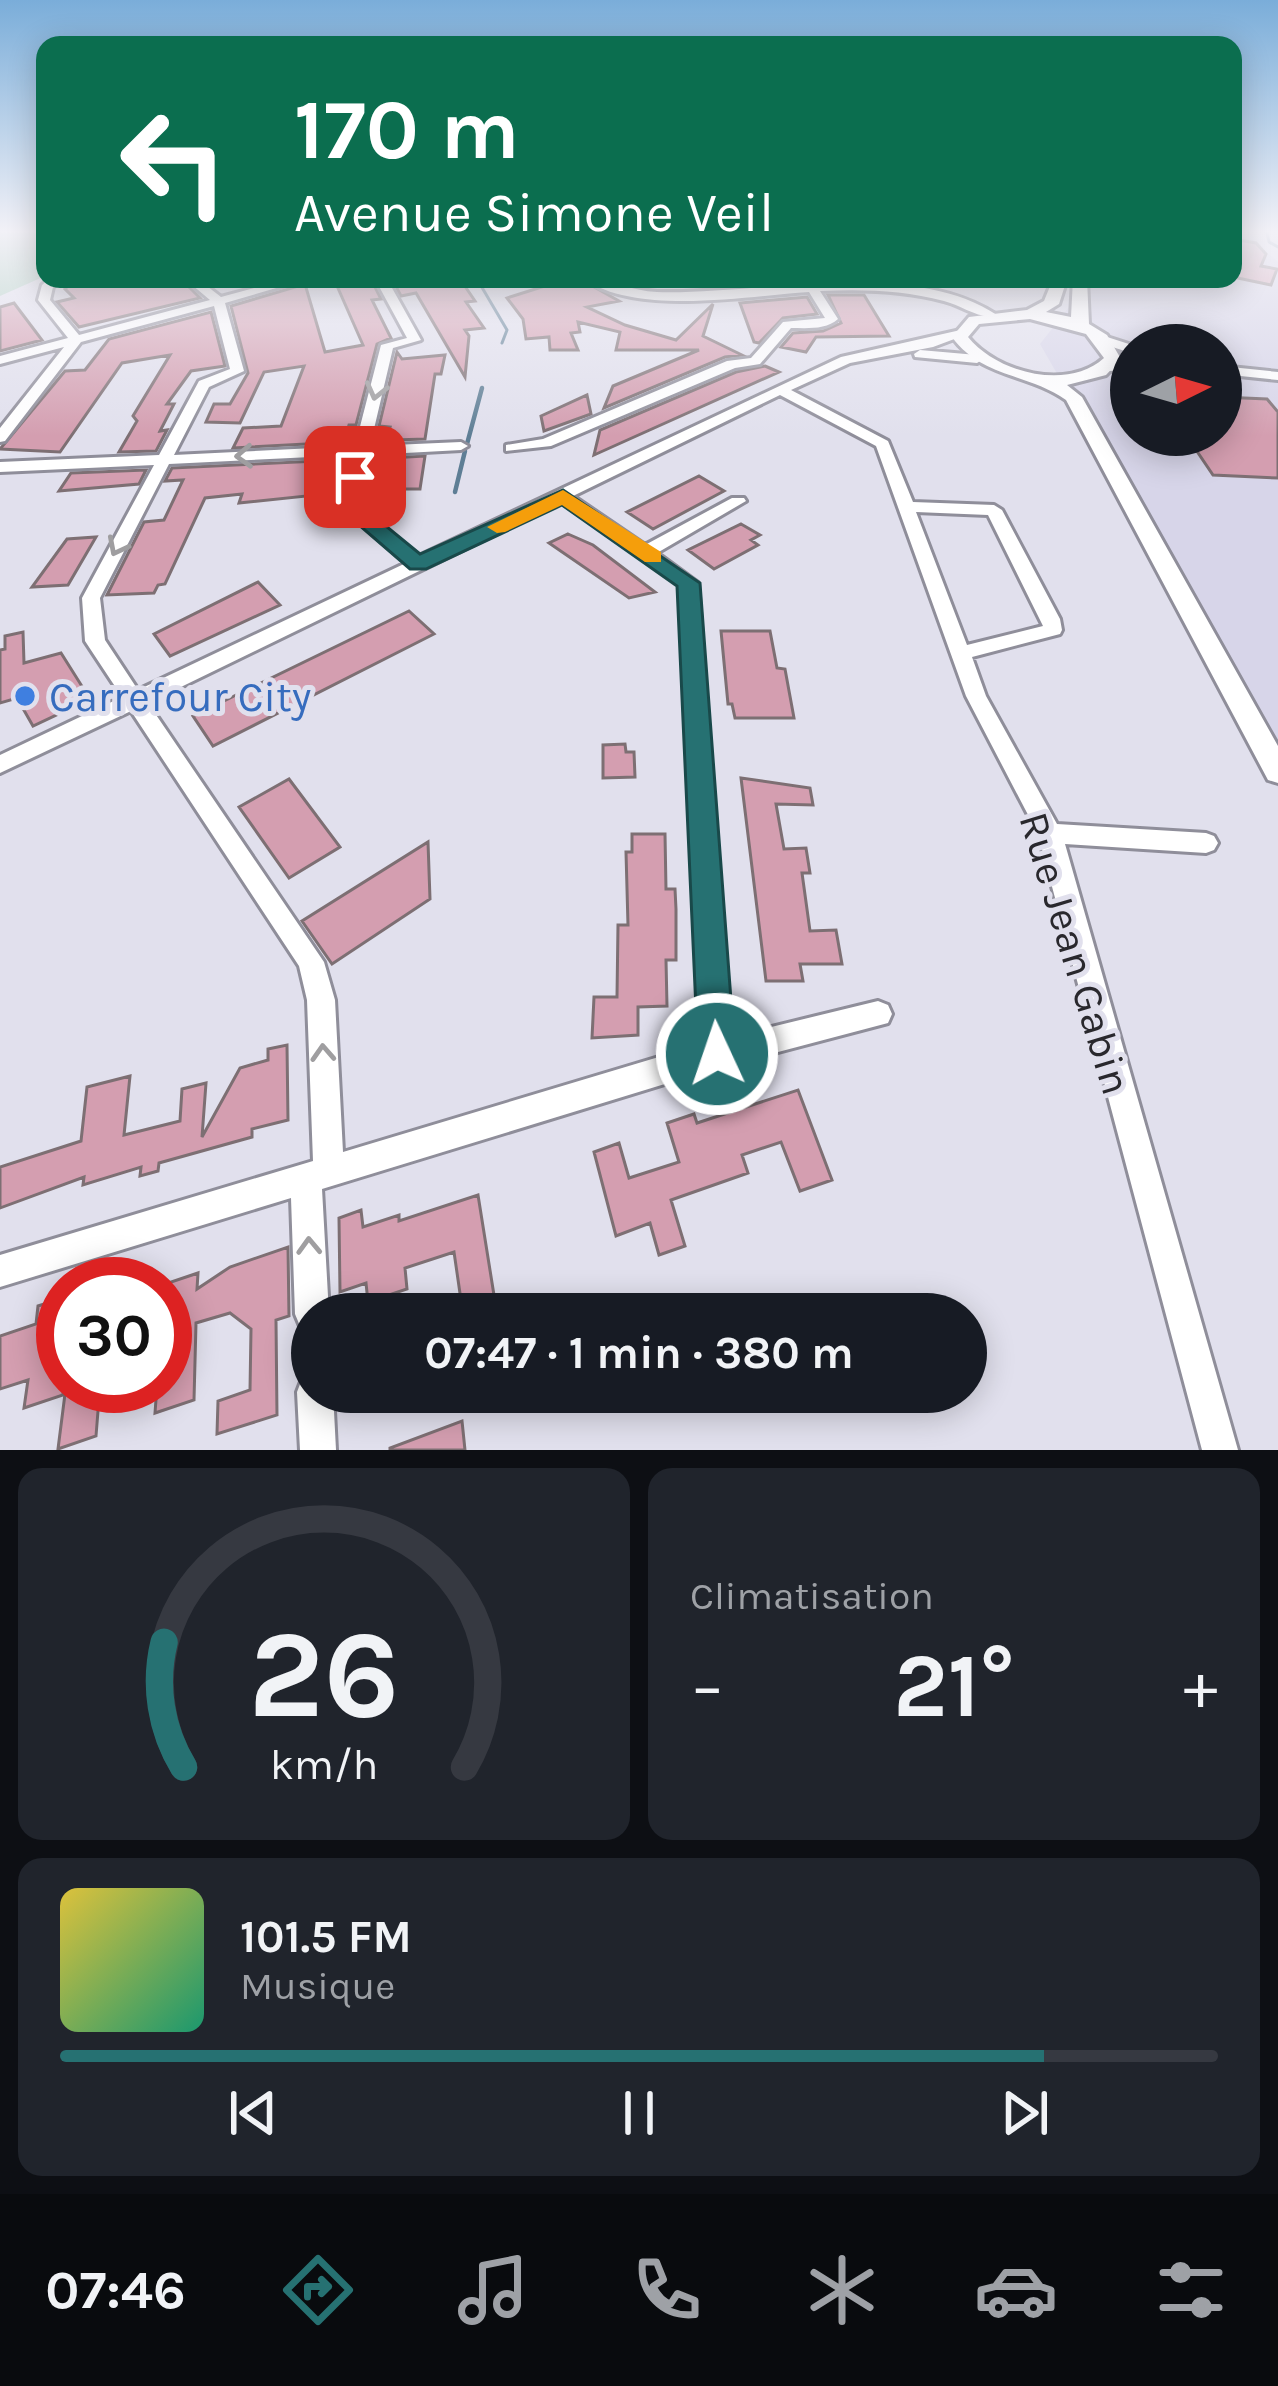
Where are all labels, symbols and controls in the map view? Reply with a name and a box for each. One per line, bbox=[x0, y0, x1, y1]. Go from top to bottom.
text: 170 m bbox=[294, 81, 520, 179]
icon: left bbox=[96, 84, 252, 240]
text: Avenue Simone Veil bbox=[294, 181, 774, 245]
north arrow bbox=[1110, 324, 1242, 456]
map controls bbox=[1110, 324, 1242, 456]
one-way arrow bbox=[365, 380, 390, 401]
pin bbox=[304, 426, 406, 528]
one-way arrow bbox=[234, 443, 253, 469]
icon: arrive bbox=[322, 444, 388, 510]
one-way arrow bbox=[109, 535, 132, 557]
place label: Carrefour City bbox=[49, 672, 311, 722]
marker: Carrefour City bbox=[12, 683, 38, 709]
street label: Rue Jean Gabin bbox=[1008, 806, 1142, 1100]
position arrow bbox=[654, 991, 780, 1117]
one-way arrow bbox=[310, 1043, 336, 1062]
one-way arrow bbox=[296, 1236, 322, 1254]
speed limit sign: 30 bbox=[36, 1257, 192, 1413]
text: 07:47 · 1 min · 380 m bbox=[424, 1327, 854, 1379]
text: Climatisation bbox=[690, 1573, 934, 1619]
text: 26 bbox=[248, 1602, 400, 1747]
text: 21° bbox=[893, 1633, 1015, 1739]
text: − bbox=[690, 1647, 725, 1725]
text: + bbox=[1183, 1647, 1218, 1725]
text: km/h bbox=[270, 1740, 378, 1790]
text: 101.5 FM bbox=[240, 1911, 412, 1963]
text: Musique bbox=[240, 1963, 395, 2009]
icon: previous bbox=[220, 2080, 286, 2146]
icon: pause bbox=[606, 2080, 672, 2146]
icon: next bbox=[992, 2080, 1058, 2146]
icon: directions bbox=[276, 2248, 360, 2332]
icon: music bbox=[451, 2248, 535, 2332]
icon: phone bbox=[625, 2248, 709, 2332]
icon: climate bbox=[800, 2248, 884, 2332]
icon: car bbox=[974, 2248, 1058, 2332]
icon: filters bbox=[1149, 2248, 1233, 2332]
text: 07:46 bbox=[45, 2258, 186, 2322]

